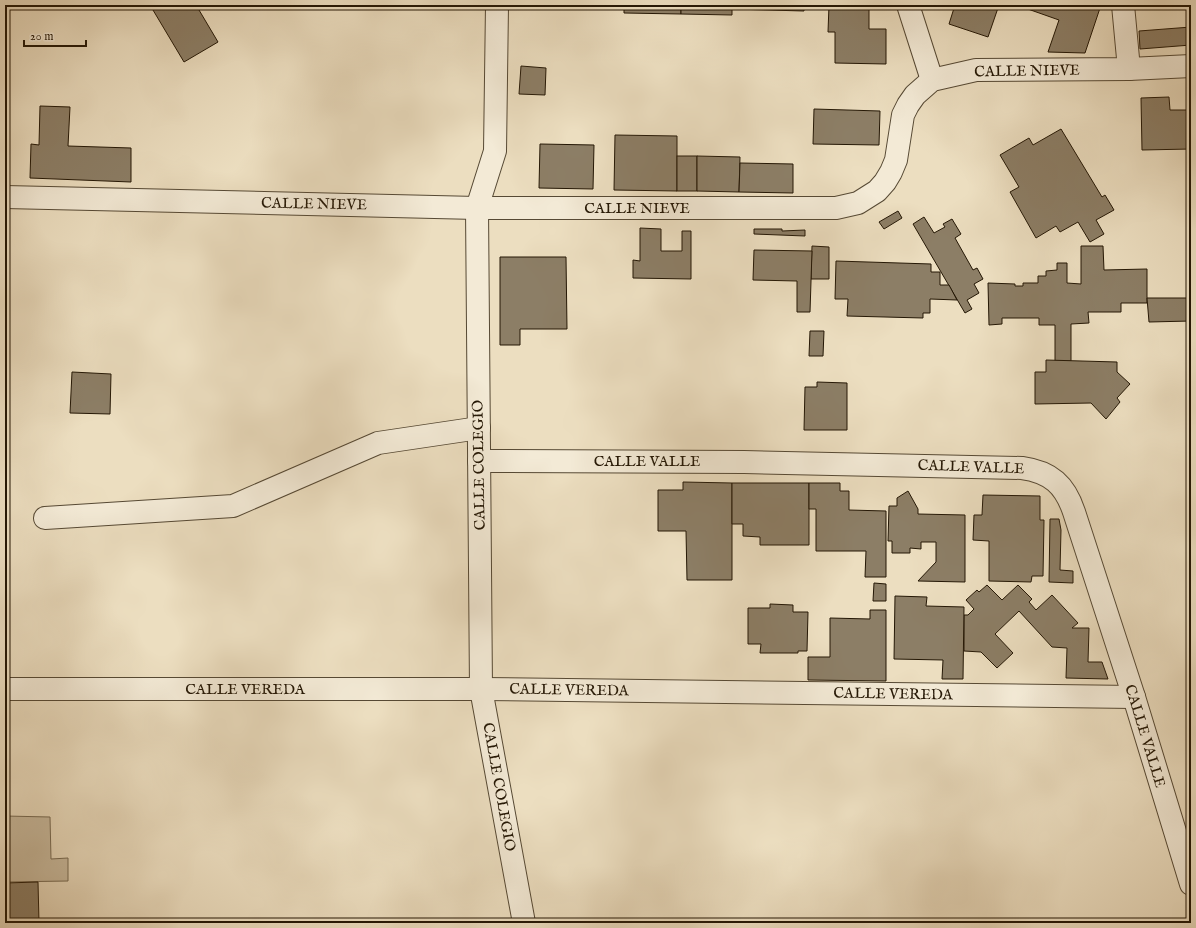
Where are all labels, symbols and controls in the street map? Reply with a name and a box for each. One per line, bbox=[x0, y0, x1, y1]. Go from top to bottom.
scale bar bbox=[24, 22, 86, 48]
text: 20 m bbox=[30, 29, 53, 44]
street label: CALLE NIEVE bbox=[974, 61, 1080, 81]
street label: CALLE NIEVE bbox=[261, 194, 367, 214]
street label: CALLE NIEVE bbox=[584, 199, 690, 218]
street label: CALLE COLEGIO bbox=[468, 400, 490, 530]
street label: CALLE VALLE bbox=[594, 452, 700, 471]
street label: CALLE VALLE bbox=[917, 456, 1025, 478]
street label: CALLE VEREDA bbox=[509, 679, 630, 701]
street label: CALLE VEREDA bbox=[185, 680, 306, 699]
street label: CALLE VALLE bbox=[1120, 682, 1170, 790]
street label: CALLE VEREDA bbox=[833, 683, 954, 705]
street label: CALLE COLEGIO bbox=[478, 721, 520, 853]

